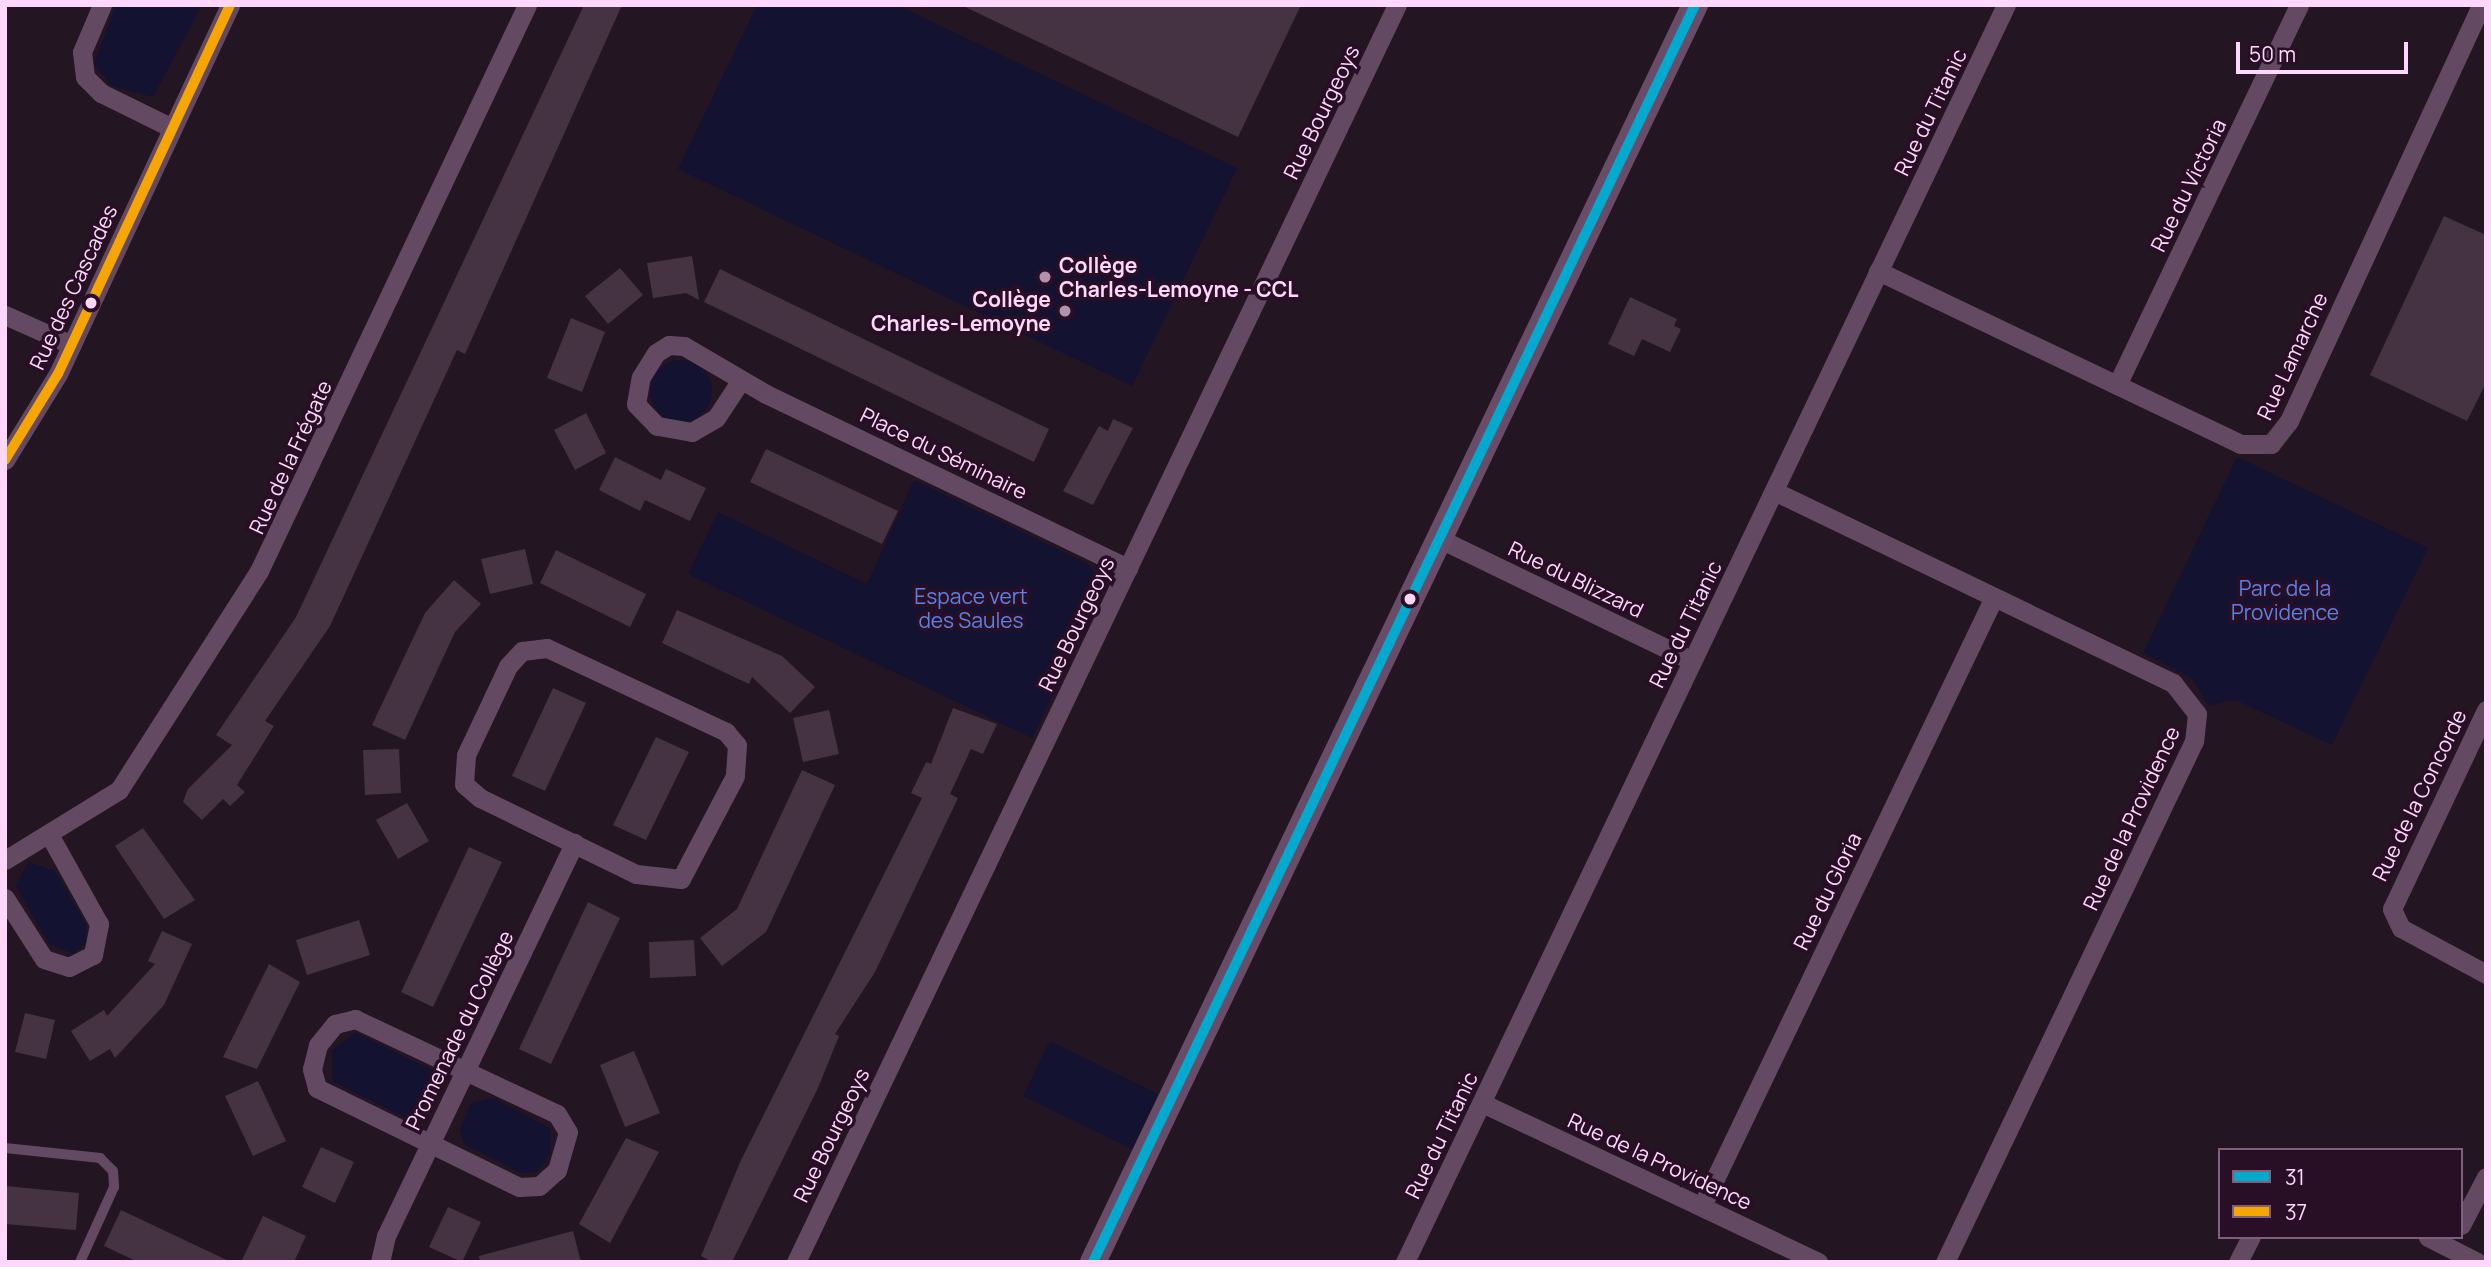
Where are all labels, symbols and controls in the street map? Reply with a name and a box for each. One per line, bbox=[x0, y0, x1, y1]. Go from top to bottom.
scale bar bbox=[2239, 28, 2410, 72]
text: 50 m bbox=[2249, 40, 2296, 68]
street label: Rue Bourgeoys bbox=[1278, 41, 1364, 183]
street label: Rue du Titanic bbox=[1888, 45, 1972, 179]
street label: Rue du Victoria bbox=[2145, 114, 2231, 256]
street label: Rue des Cascades bbox=[24, 201, 122, 373]
place label: Collège Charles-Lemoyne - CCL bbox=[1059, 252, 1298, 302]
marker: Collège Charles-Lemoyne - CCL bbox=[1037, 269, 1053, 285]
place label: Collège Charles-Lemoyne bbox=[871, 286, 1051, 336]
street label: Rue Lamarche bbox=[2251, 288, 2333, 424]
unlabelled marker bbox=[84, 296, 98, 310]
marker: Collège Charles-Lemoyne bbox=[1057, 303, 1073, 319]
street label: Rue de la Frégate bbox=[243, 376, 337, 538]
street label: Place du Séminaire bbox=[856, 402, 1032, 504]
street label: Rue du Blizzard bbox=[1504, 535, 1648, 623]
street label: Rue Bourgeoys bbox=[1033, 553, 1119, 695]
street label: Rue du Titanic bbox=[1643, 557, 1727, 691]
park label: Parc de la Providence bbox=[2231, 575, 2339, 625]
park label: Espace vert des Saules bbox=[914, 583, 1028, 633]
unlabelled marker bbox=[1403, 592, 1417, 606]
street label: Rue de la Concorde bbox=[2367, 705, 2471, 885]
street label: Rue de la Providence bbox=[2077, 722, 2185, 914]
street label: Rue du Gloria bbox=[1788, 828, 1866, 954]
street label: Promenade du Collège bbox=[400, 926, 518, 1134]
street label: Rue Bourgeoys bbox=[788, 1064, 874, 1206]
street label: Rue du Titanic bbox=[1399, 1068, 1483, 1202]
street label: Rue de la Providence bbox=[1564, 1107, 1756, 1215]
legend bbox=[2218, 1148, 2463, 1239]
text: 31 bbox=[2285, 1163, 2305, 1191]
text: 37 bbox=[2285, 1198, 2307, 1226]

